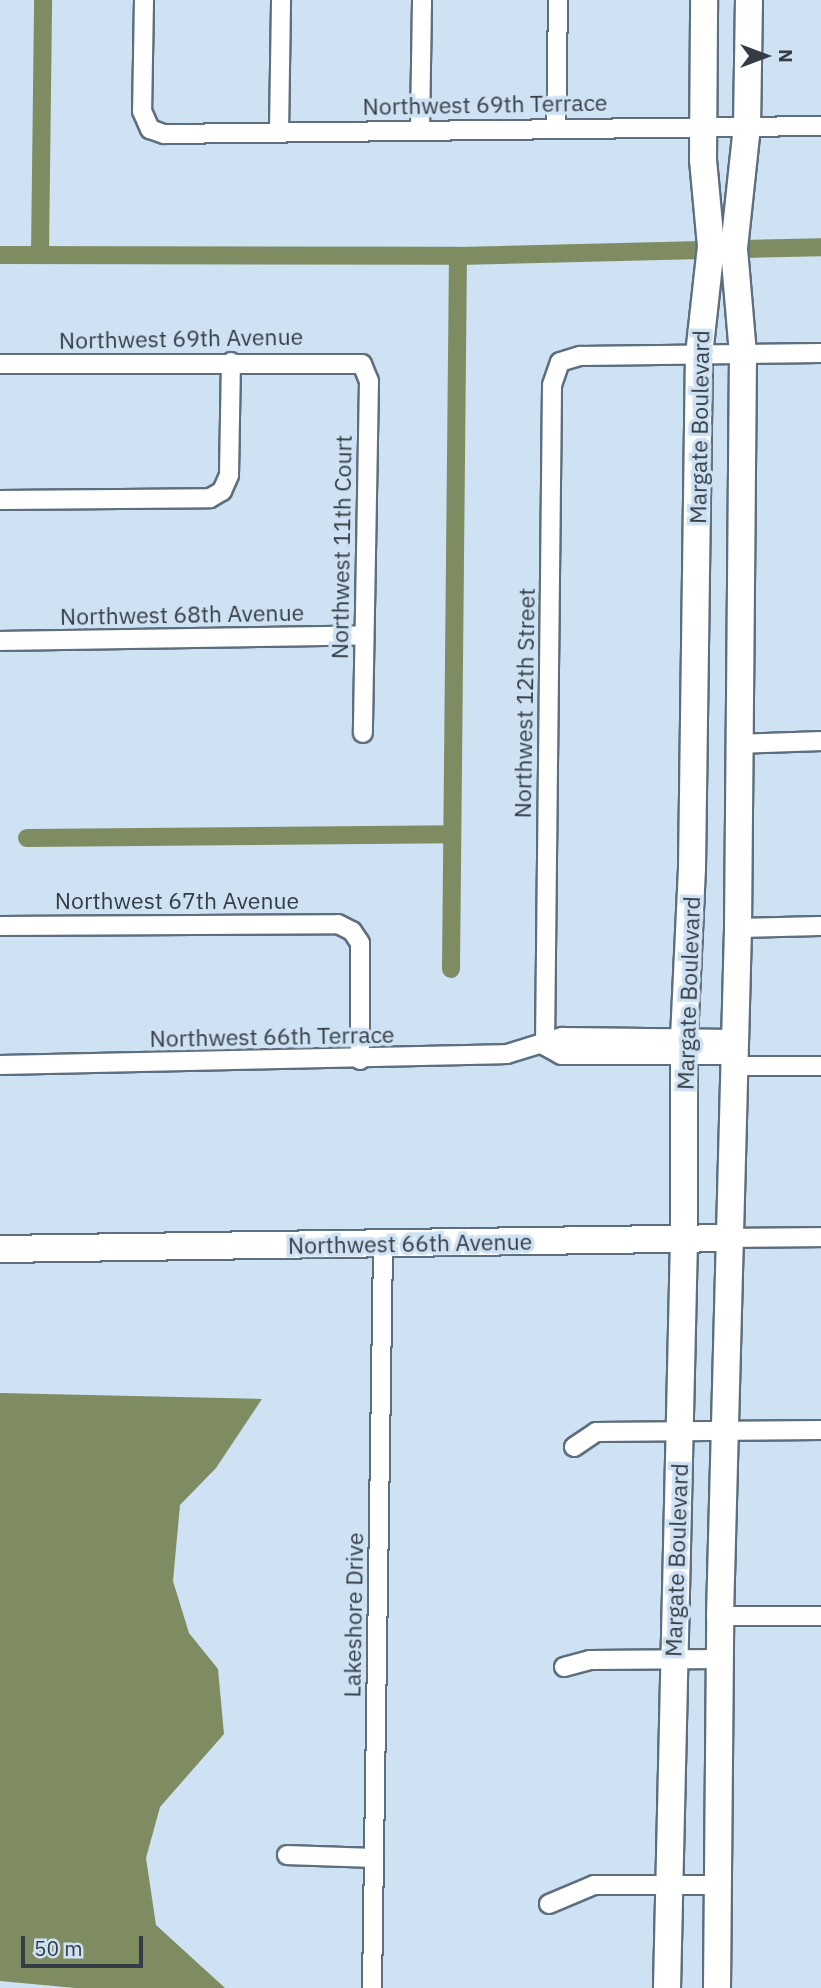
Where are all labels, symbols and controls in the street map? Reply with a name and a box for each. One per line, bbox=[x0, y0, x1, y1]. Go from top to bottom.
north arrow bbox=[730, 21, 800, 91]
text: N bbox=[774, 49, 798, 63]
street label: Northwest 69th Terrace bbox=[362, 88, 608, 120]
street label: Northwest 69th Avenue bbox=[59, 322, 303, 354]
street label: Margate Boulevard bbox=[684, 330, 714, 524]
street label: Northwest 11th Court bbox=[325, 435, 357, 659]
street label: Northwest 12th Street bbox=[508, 587, 540, 819]
street label: Northwest 68th Avenue bbox=[60, 598, 304, 630]
street label: Northwest 67th Avenue bbox=[55, 886, 299, 914]
street label: Margate Boulevard bbox=[671, 896, 705, 1090]
street label: Northwest 66th Terrace bbox=[149, 1020, 395, 1052]
street label: Northwest 66th Avenue bbox=[288, 1227, 532, 1259]
street label: Margate Boulevard bbox=[659, 1463, 693, 1657]
street label: Lakeshore Drive bbox=[338, 1532, 368, 1698]
scale bar bbox=[24, 1922, 147, 1966]
text: 50 m bbox=[34, 1934, 83, 1962]

